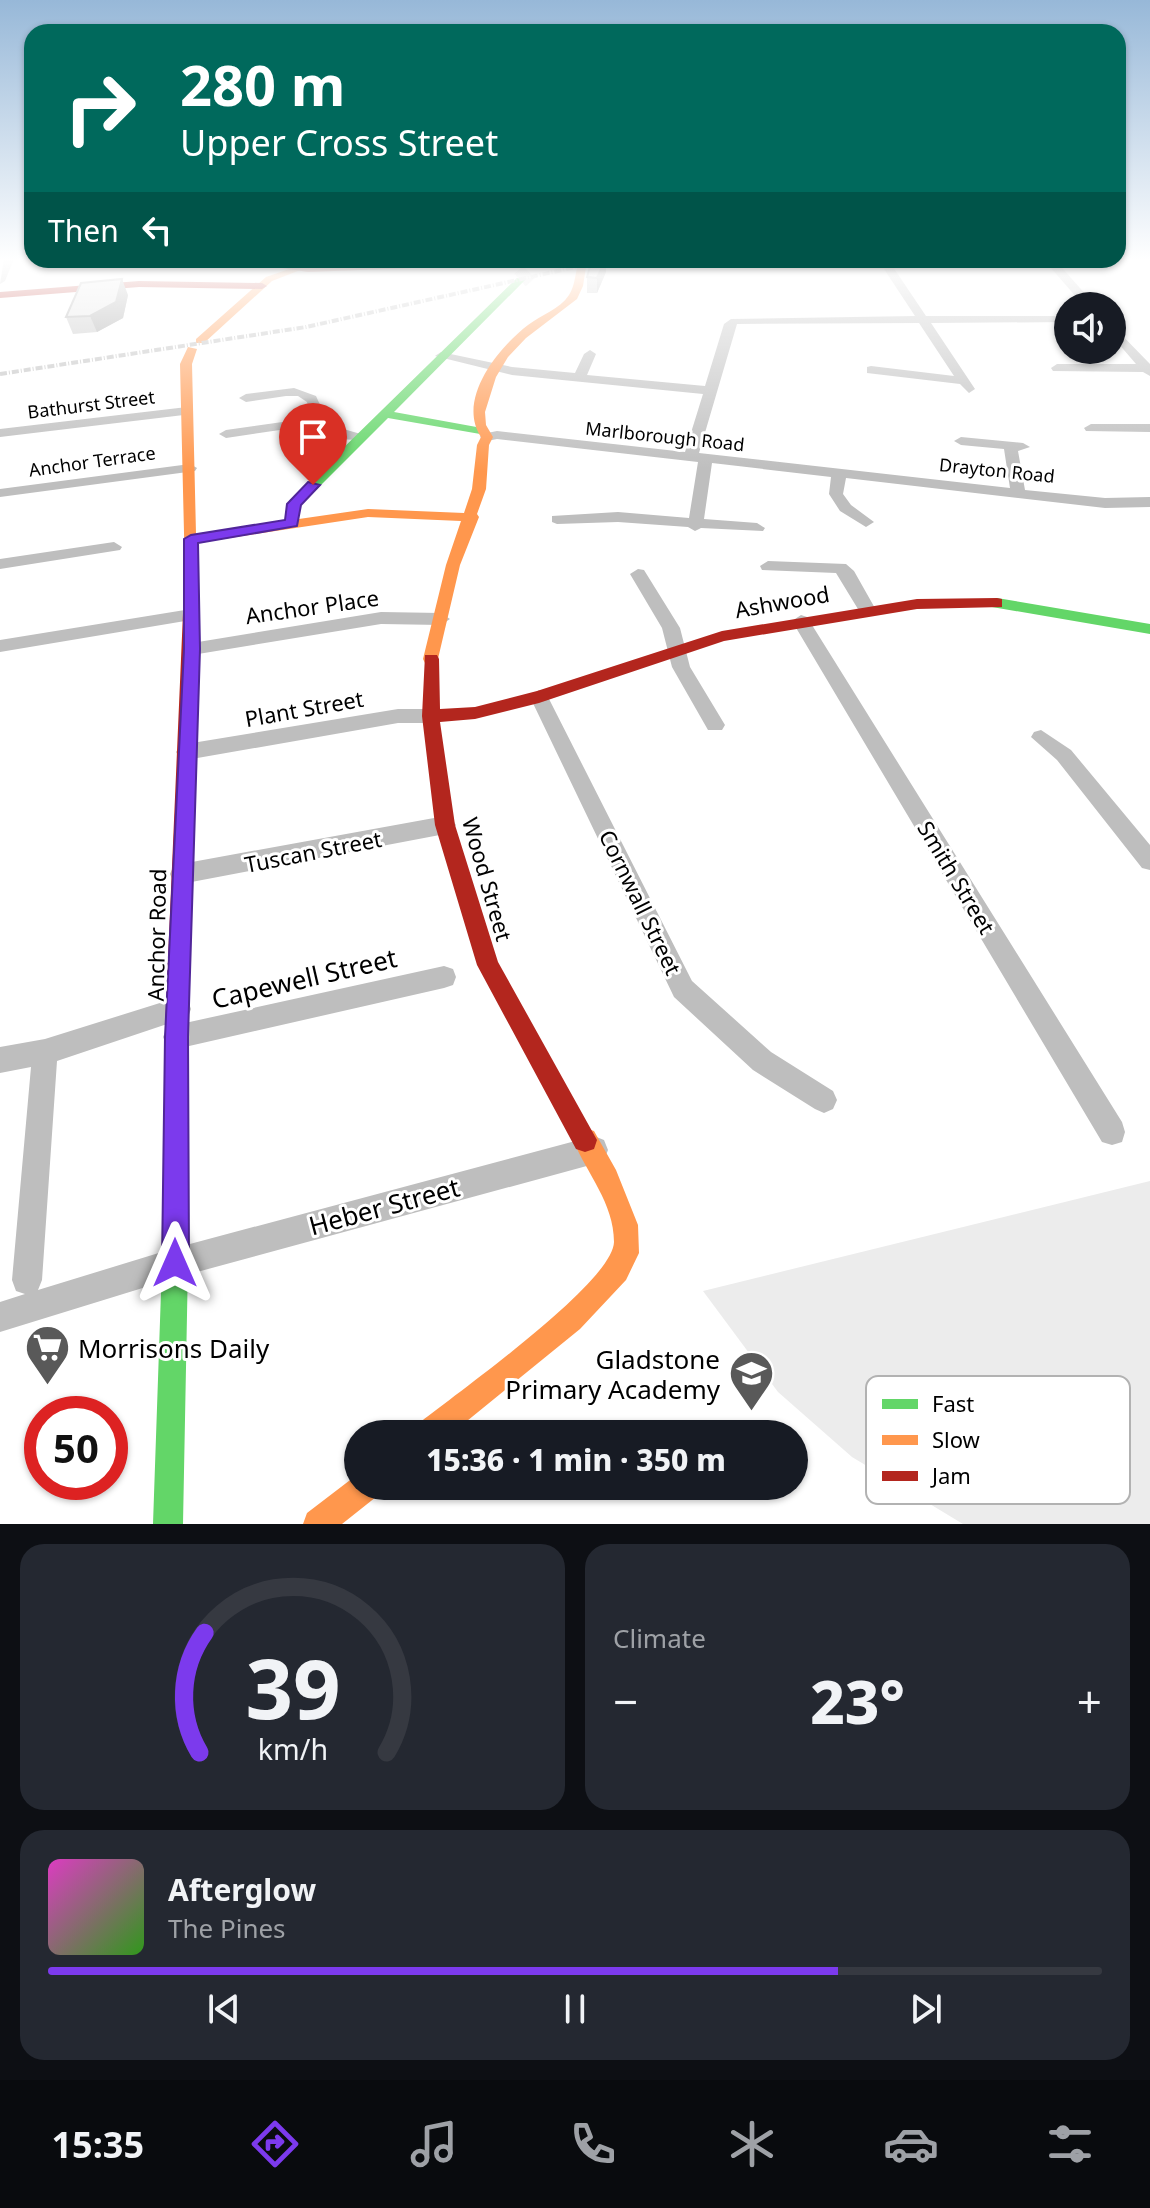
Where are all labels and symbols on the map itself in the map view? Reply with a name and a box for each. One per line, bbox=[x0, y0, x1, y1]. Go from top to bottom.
street label: Bathurst Street bbox=[26, 384, 156, 424]
pin bbox=[279, 403, 347, 485]
street label: Marlborough Road bbox=[584, 416, 746, 456]
street label: Anchor Terrace bbox=[27, 440, 157, 482]
street label: Drayton Road bbox=[938, 452, 1056, 488]
street label: Ashwood bbox=[732, 578, 832, 624]
street label: Anchor Place bbox=[243, 582, 381, 630]
street label: Plant Street bbox=[242, 683, 366, 733]
street label: Wood Street bbox=[456, 814, 520, 944]
street label: Smith Street bbox=[911, 815, 1003, 939]
street label: Tuscan Street bbox=[242, 823, 384, 879]
street label: Cornwall Street bbox=[593, 824, 689, 980]
street label: Anchor Road bbox=[140, 868, 172, 1002]
street label: Capewell Street bbox=[208, 939, 400, 1017]
street label: Heber Street bbox=[305, 1169, 463, 1243]
position arrow bbox=[133, 1221, 217, 1305]
supermarket icon: Morrisons Daily bbox=[23, 1324, 71, 1387]
place label: Morrisons Daily bbox=[78, 1330, 270, 1366]
place label: Gladstone Primary Academy bbox=[505, 1341, 721, 1407]
school or university icon: Gladstone Primary Academy bbox=[727, 1350, 775, 1413]
legend bbox=[866, 1376, 1130, 1504]
text: Fast bbox=[932, 1388, 974, 1418]
speed limit sign: 50 bbox=[24, 1396, 128, 1500]
text: Slow bbox=[932, 1424, 981, 1454]
text: Jam bbox=[930, 1460, 971, 1490]

